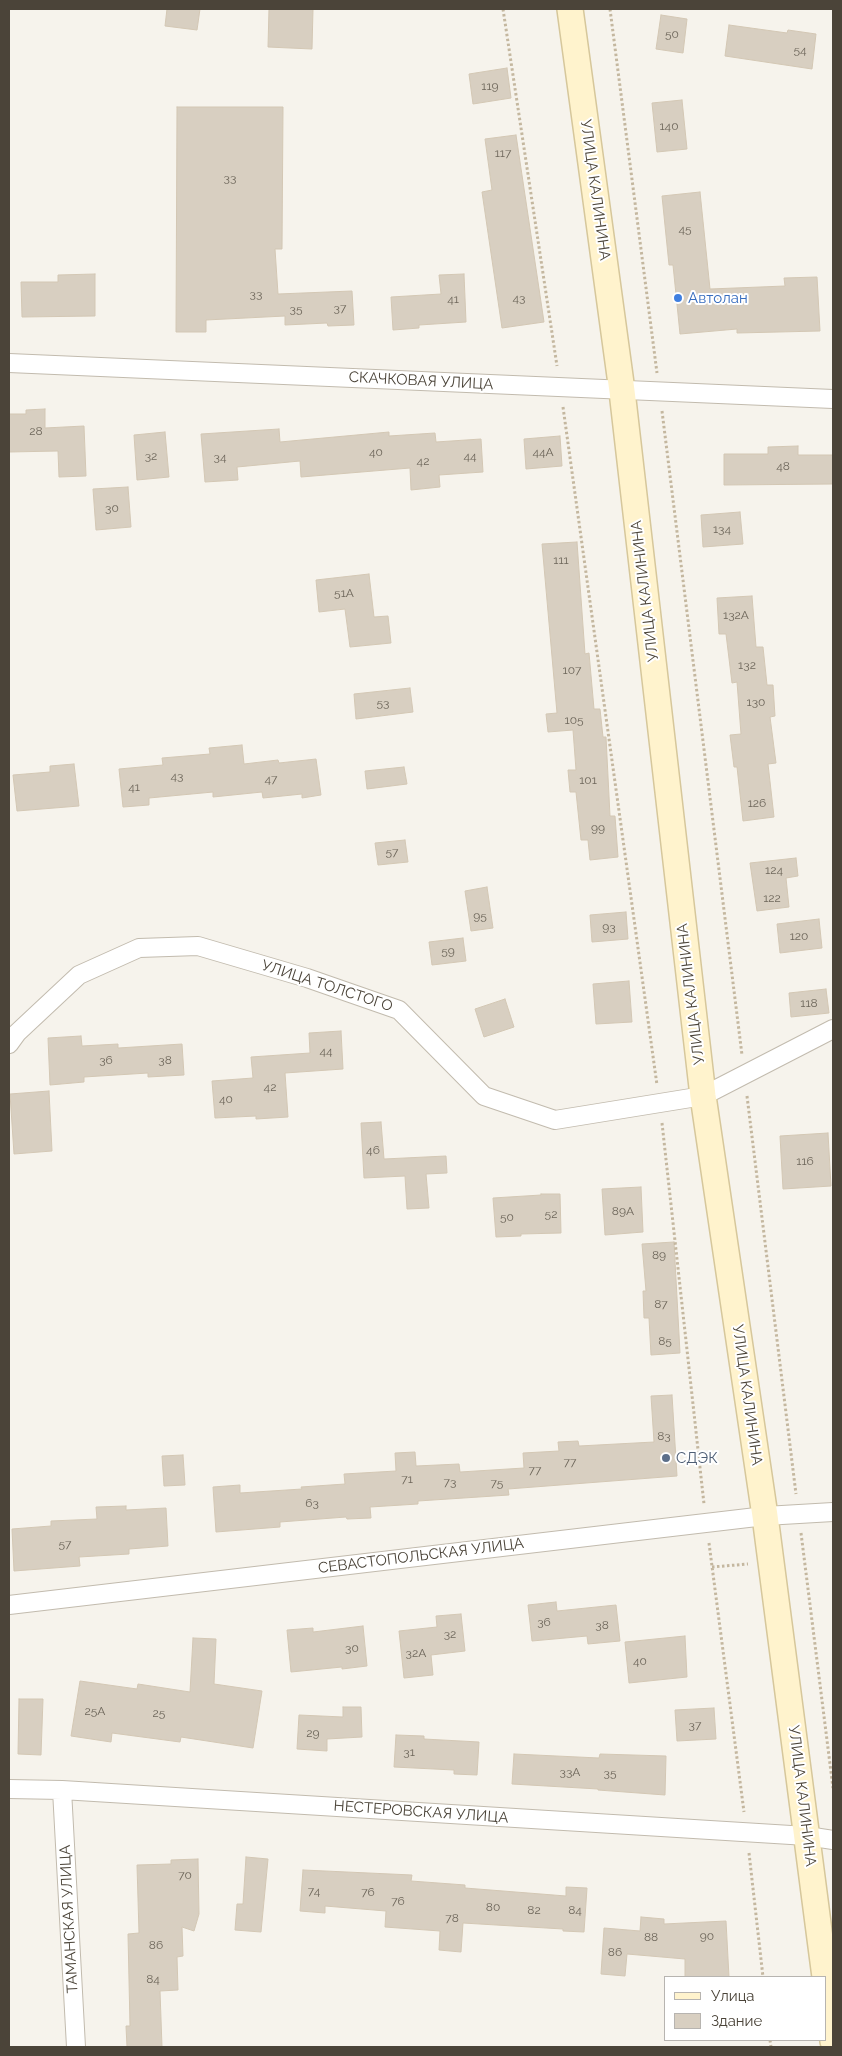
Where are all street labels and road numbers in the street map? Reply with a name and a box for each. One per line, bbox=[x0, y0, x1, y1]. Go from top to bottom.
street label: УЛИЦА КАЛИНИНА bbox=[576, 118, 614, 262]
street label: СКАЧКОВАЯ УЛИЦА bbox=[348, 368, 494, 394]
street label: УЛИЦА КАЛИНИНА bbox=[627, 519, 663, 663]
street label: УЛИЦА КАЛИНИНА bbox=[673, 922, 709, 1066]
street label: УЛИЦА ТОЛСТОГО bbox=[259, 956, 395, 1016]
street label: УЛИЦА КАЛИНИНА bbox=[728, 1323, 766, 1467]
street label: СЕВАСТОПОЛЬСКАЯ УЛИЦА bbox=[317, 1534, 525, 1578]
street label: УЛИЦА КАЛИНИНА bbox=[784, 1724, 820, 1868]
street label: НЕСТЕРОВСКАЯ УЛИЦА bbox=[333, 1797, 509, 1827]
street label: ТАМАНСКАЯ УЛИЦА bbox=[56, 1844, 82, 1994]

